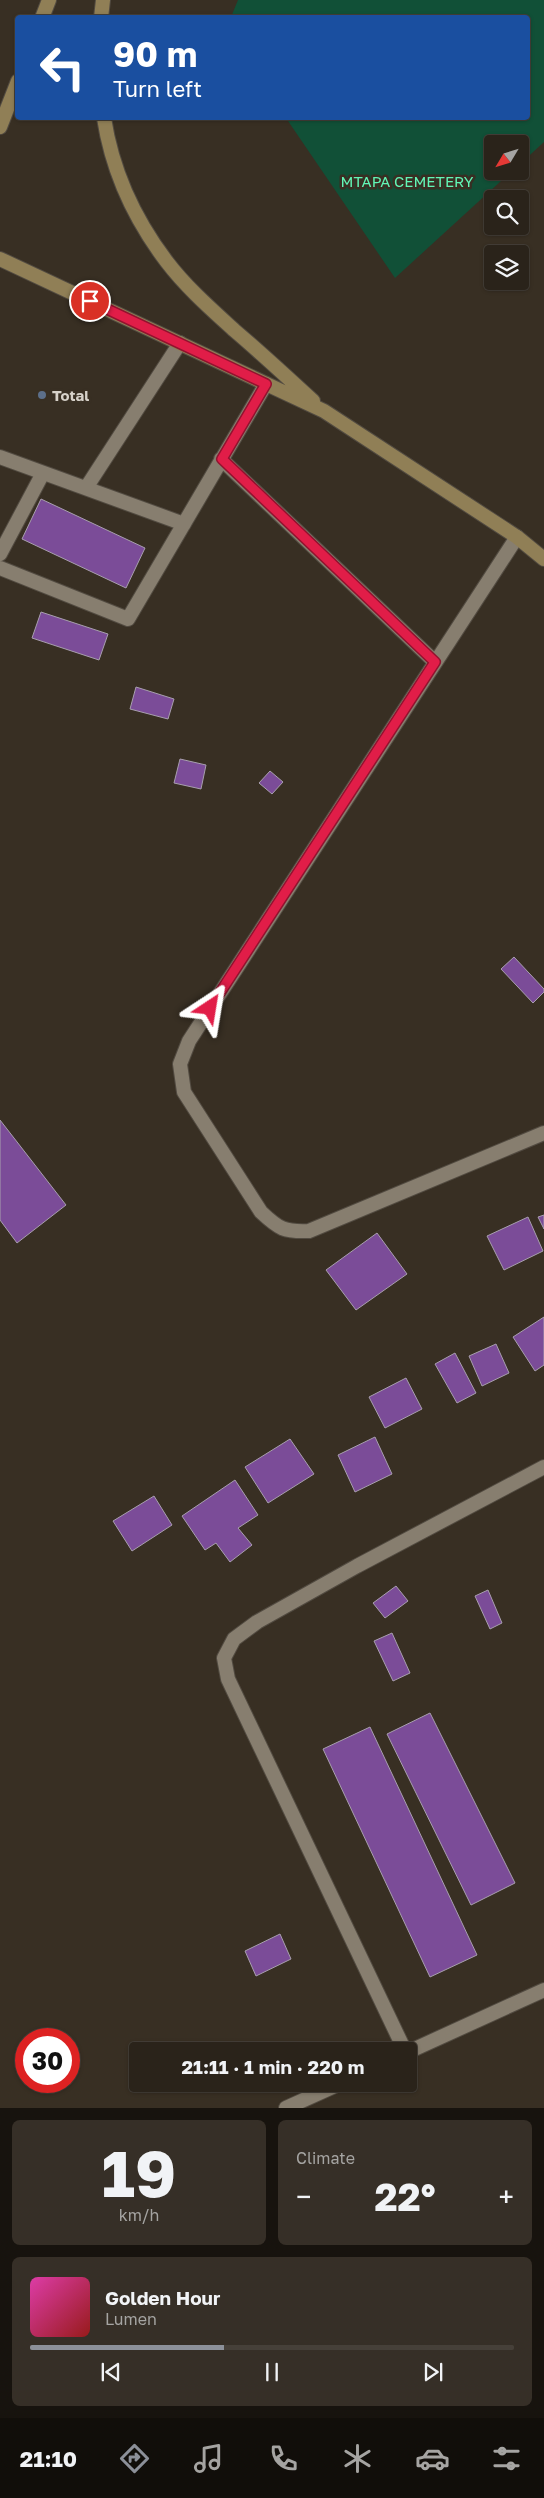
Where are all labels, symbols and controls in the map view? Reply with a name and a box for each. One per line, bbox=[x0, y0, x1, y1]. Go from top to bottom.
text: 90 m bbox=[113, 33, 197, 75]
icon: left bbox=[30, 35, 95, 100]
text: Turn left bbox=[113, 75, 202, 102]
north arrow bbox=[484, 135, 529, 180]
map controls bbox=[484, 135, 529, 290]
park label: MTAPA CEMETERY bbox=[341, 172, 474, 190]
button: search bbox=[484, 190, 529, 235]
button: layers bbox=[484, 245, 529, 290]
pin bbox=[69, 280, 111, 322]
icon: arrive bbox=[76, 287, 104, 315]
place label: Total bbox=[52, 386, 89, 404]
marker: Total bbox=[36, 389, 48, 401]
position arrow bbox=[183, 981, 235, 1033]
speed limit sign: 30 bbox=[15, 2028, 80, 2093]
text: 21:11 · 1 min · 220 m bbox=[182, 2055, 364, 2078]
text: 19 bbox=[102, 2133, 176, 2211]
text: Climate bbox=[296, 2148, 355, 2168]
text: 22° bbox=[374, 2174, 436, 2219]
text: − bbox=[296, 2180, 311, 2213]
text: + bbox=[499, 2180, 514, 2213]
text: km/h bbox=[119, 2205, 159, 2225]
text: Golden Hour bbox=[105, 2286, 220, 2309]
text: Lumen bbox=[105, 2309, 157, 2329]
icon: previous bbox=[97, 2358, 125, 2386]
icon: pause bbox=[258, 2358, 286, 2386]
icon: next bbox=[419, 2358, 447, 2386]
icon: directions bbox=[117, 2441, 152, 2476]
icon: music bbox=[191, 2441, 226, 2476]
icon: phone bbox=[266, 2441, 301, 2476]
icon: climate bbox=[340, 2441, 375, 2476]
icon: car bbox=[415, 2441, 450, 2476]
icon: filters bbox=[489, 2441, 524, 2476]
text: 21:10 bbox=[20, 2445, 77, 2472]

